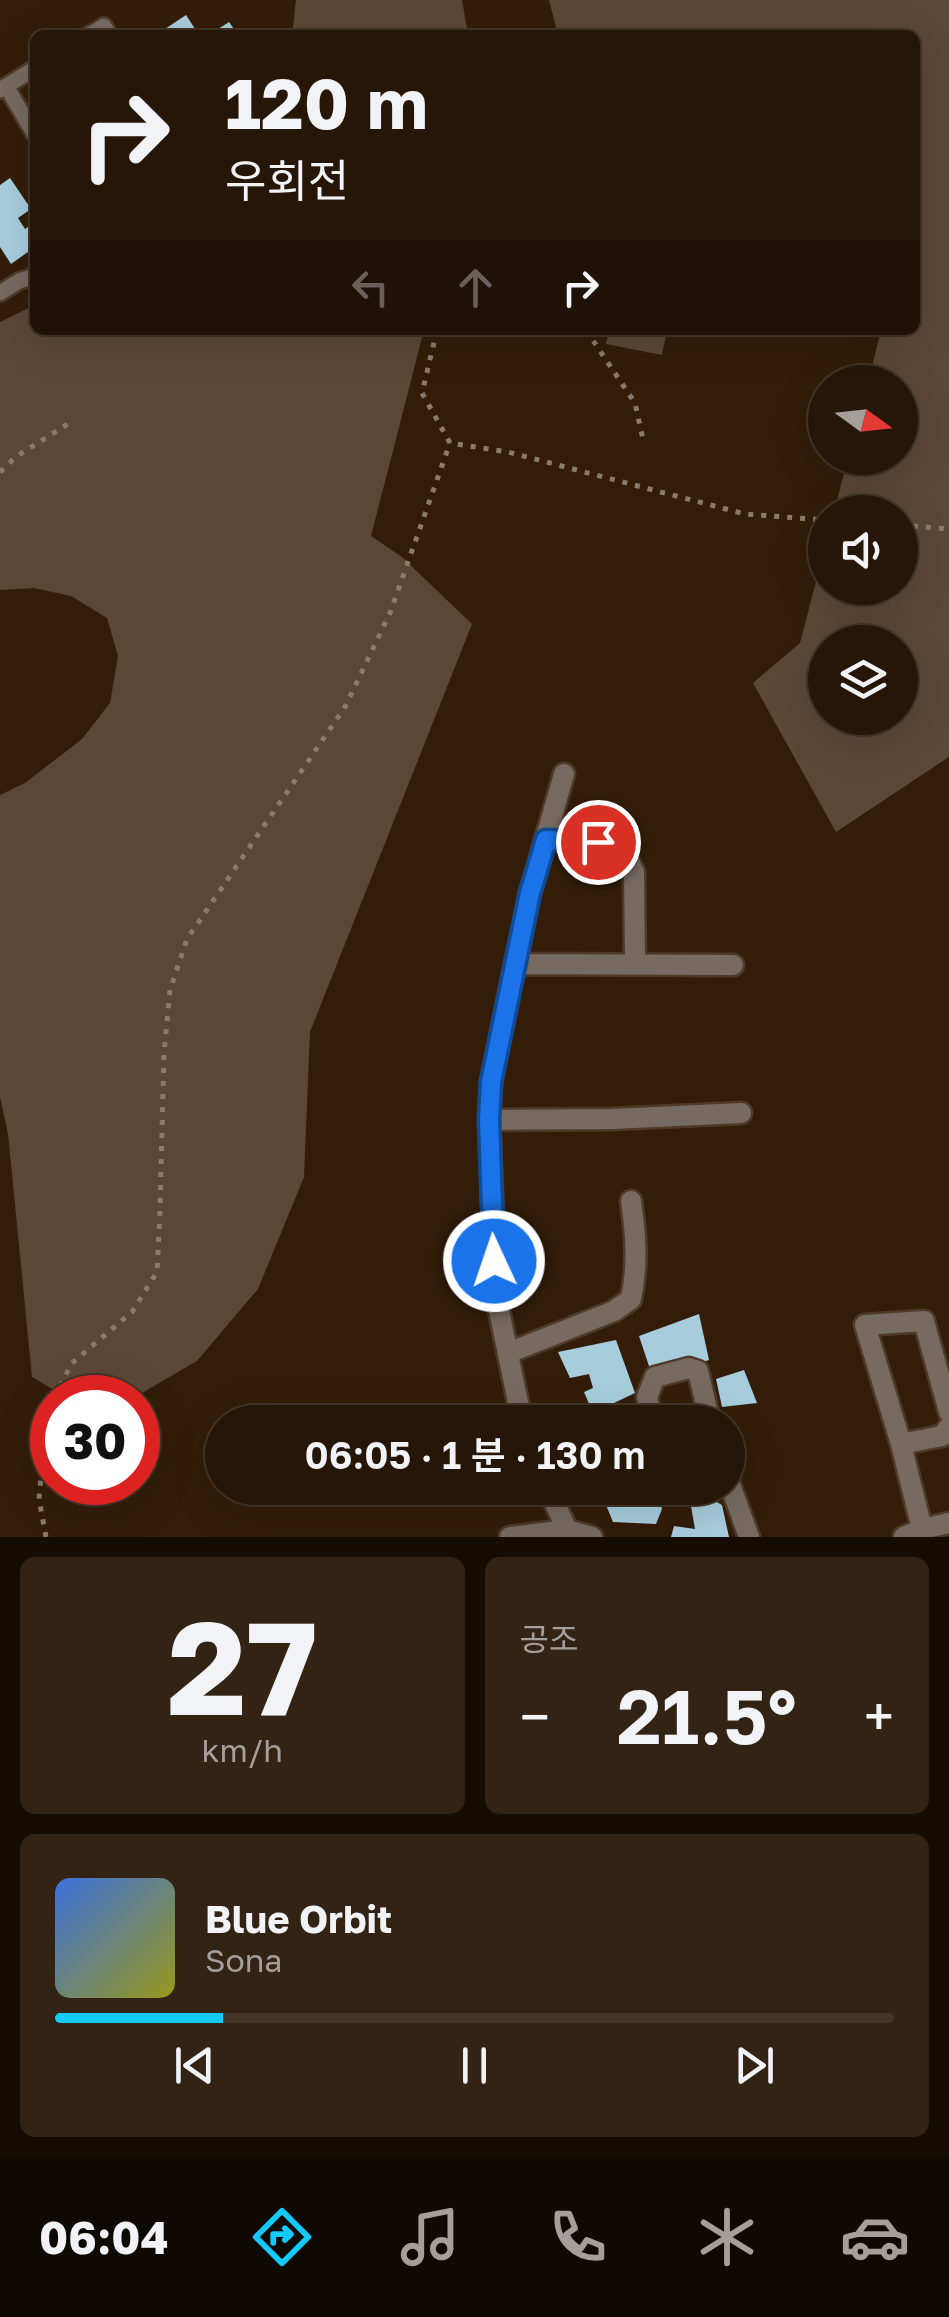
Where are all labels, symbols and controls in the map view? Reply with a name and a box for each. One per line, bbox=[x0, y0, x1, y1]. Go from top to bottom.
text: 120 m bbox=[225, 60, 428, 144]
icon: right bbox=[60, 70, 190, 200]
text: 우회전 bbox=[225, 153, 349, 207]
icon: left bbox=[343, 260, 398, 315]
icon: ahead bbox=[448, 260, 503, 315]
icon: right bbox=[553, 260, 608, 315]
north arrow bbox=[808, 365, 918, 475]
map controls bbox=[808, 365, 918, 735]
button: sound bbox=[808, 495, 918, 605]
button: layers bbox=[808, 625, 918, 735]
pin bbox=[556, 800, 641, 885]
icon: arrive bbox=[571, 815, 626, 870]
position arrow bbox=[442, 1209, 546, 1313]
speed limit sign: 30 bbox=[30, 1375, 160, 1505]
text: 06:05 · 1 분 · 130 m bbox=[304, 1432, 646, 1477]
text: 27 bbox=[167, 1588, 317, 1744]
text: 공조 bbox=[520, 1620, 578, 1658]
text: 21.5° bbox=[617, 1670, 797, 1761]
text: − bbox=[520, 1683, 550, 1749]
text: + bbox=[864, 1683, 894, 1749]
text: km/h bbox=[202, 1731, 283, 1769]
text: Blue Orbit bbox=[205, 1896, 392, 1941]
text: Sona bbox=[205, 1941, 282, 1979]
icon: previous bbox=[167, 2038, 222, 2093]
icon: pause bbox=[447, 2038, 502, 2093]
icon: next bbox=[727, 2038, 782, 2093]
icon: directions bbox=[247, 2202, 317, 2272]
icon: music bbox=[395, 2202, 465, 2272]
icon: phone bbox=[543, 2202, 613, 2272]
icon: climate bbox=[692, 2202, 762, 2272]
icon: car bbox=[840, 2202, 910, 2272]
text: 06:04 bbox=[39, 2210, 169, 2264]

